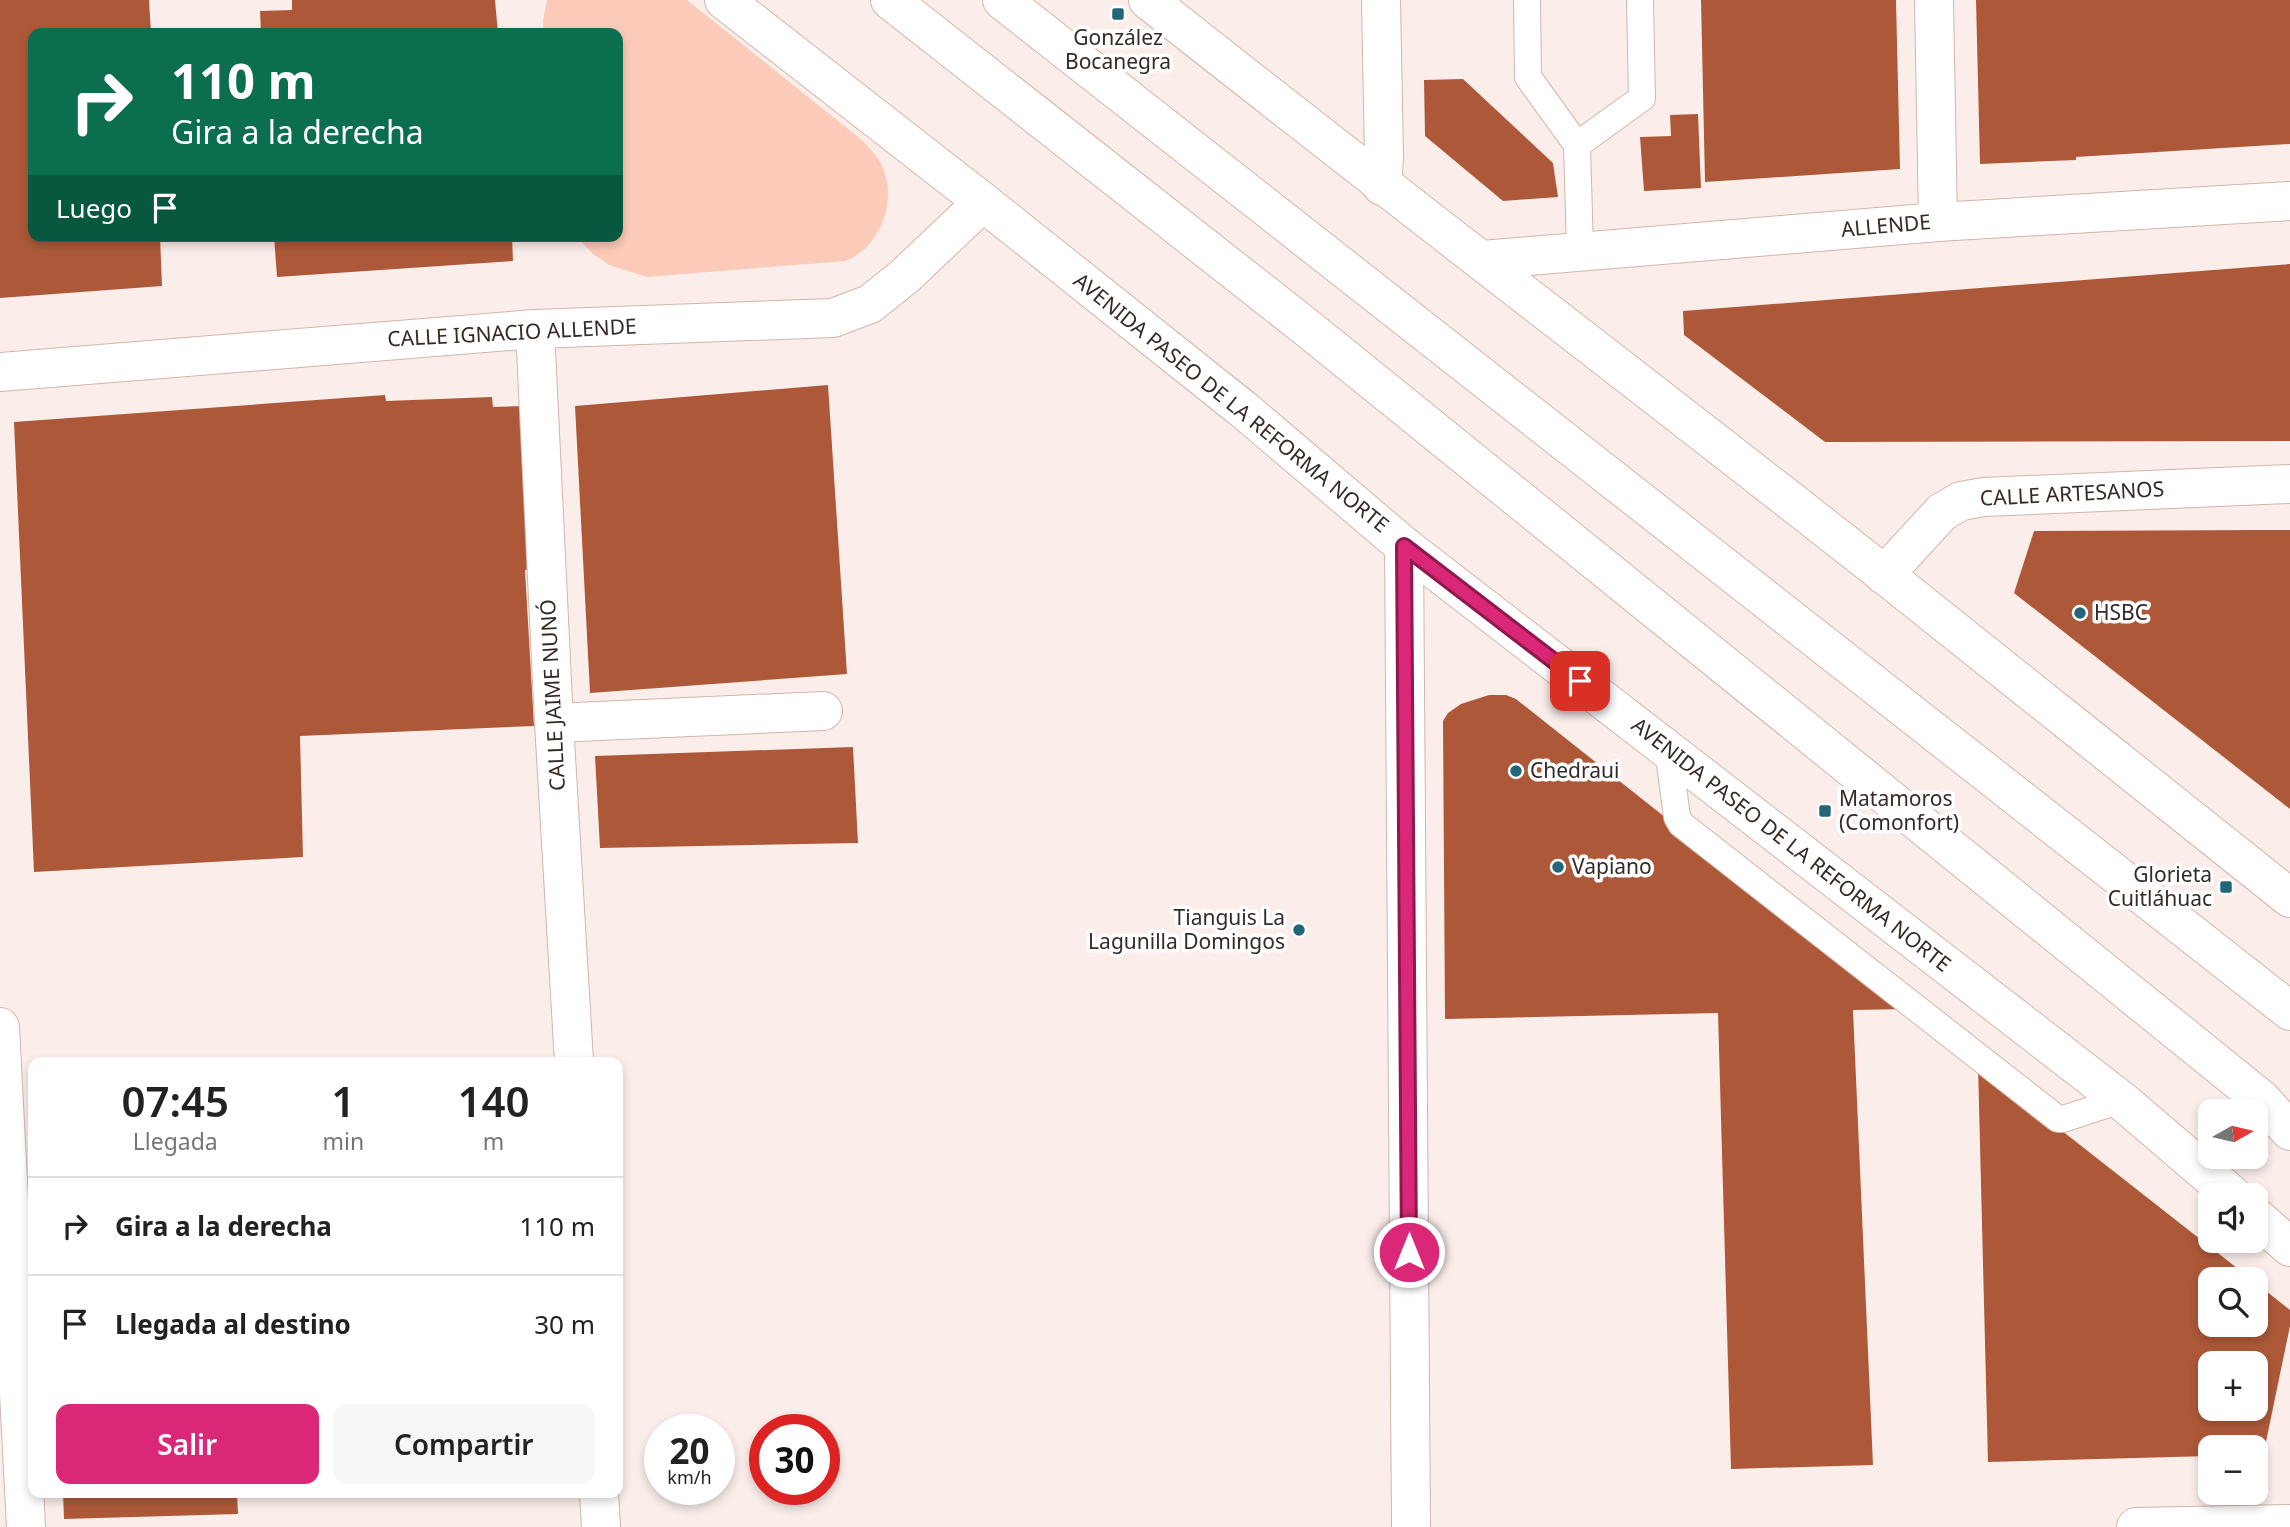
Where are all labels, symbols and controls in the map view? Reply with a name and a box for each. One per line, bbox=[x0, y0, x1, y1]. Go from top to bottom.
marker: González Bocanegra bbox=[1110, 6, 1126, 22]
place label: González Bocanegra bbox=[1065, 23, 1171, 75]
text: 110 m bbox=[171, 47, 316, 113]
icon: right bbox=[56, 56, 147, 147]
text: Gira a la derecha bbox=[171, 110, 424, 153]
icon: arrive bbox=[146, 189, 184, 227]
text: Luego bbox=[56, 190, 132, 226]
street label: ALLENDE bbox=[1840, 207, 1932, 243]
street label: AVENIDA PASEO DE LA REFORMA NORTE bbox=[1068, 266, 1395, 538]
street label: CALLE IGNACIO ALLENDE bbox=[387, 311, 637, 353]
street label: CALLE ARTESANOS bbox=[1979, 474, 2165, 512]
street label: CALLE JAIME NUNÓ bbox=[533, 598, 571, 792]
place label: HSBC bbox=[2094, 598, 2148, 626]
marker: HSBC bbox=[2072, 605, 2088, 621]
pin bbox=[1550, 651, 1610, 711]
icon: arrive bbox=[1561, 662, 1599, 700]
street label: AVENIDA PASEO DE LA REFORMA NORTE bbox=[1626, 711, 1957, 978]
place label: Chedraui bbox=[1530, 756, 1619, 784]
marker: Chedraui bbox=[1508, 763, 1524, 779]
place label: Matamoros (Comonfort) bbox=[1839, 784, 1959, 836]
marker: Matamoros (Comonfort) bbox=[1817, 803, 1833, 819]
place label: Vapiano bbox=[1572, 852, 1652, 880]
marker: Vapiano bbox=[1550, 859, 1566, 875]
place label: Glorieta Cuitláhuac bbox=[2108, 860, 2212, 912]
marker: Glorieta Cuitláhuac bbox=[2218, 879, 2234, 895]
place label: Tianguis La Lagunilla Domingos bbox=[1088, 903, 1285, 955]
marker: Tianguis La Lagunilla Domingos bbox=[1291, 922, 1307, 938]
text: 07:45 bbox=[121, 1072, 229, 1129]
text: 1 bbox=[331, 1072, 355, 1129]
text: 140 bbox=[458, 1072, 530, 1129]
north arrow bbox=[2198, 1099, 2268, 1169]
map controls bbox=[2198, 1099, 2268, 1505]
text: Llegada bbox=[133, 1125, 218, 1157]
text: min bbox=[322, 1125, 364, 1157]
text: m bbox=[483, 1125, 504, 1157]
button: sound bbox=[2198, 1183, 2268, 1253]
icon: right bbox=[56, 1207, 94, 1245]
text: Gira a la derecha bbox=[115, 1208, 332, 1244]
text: 110 m bbox=[519, 1208, 595, 1244]
position arrow bbox=[1372, 1215, 1446, 1289]
button: search bbox=[2198, 1267, 2268, 1337]
icon: arrive bbox=[56, 1305, 94, 1343]
text: Llegada al destino bbox=[115, 1306, 351, 1342]
text: 30 m bbox=[534, 1306, 595, 1342]
button: + bbox=[2198, 1351, 2268, 1421]
button: Salir bbox=[56, 1404, 319, 1484]
button: Compartir bbox=[333, 1404, 595, 1484]
speed limit sign: 30 bbox=[749, 1414, 840, 1505]
text: 20 bbox=[669, 1427, 710, 1474]
button: − bbox=[2198, 1435, 2268, 1505]
text: km/h bbox=[667, 1465, 712, 1489]

